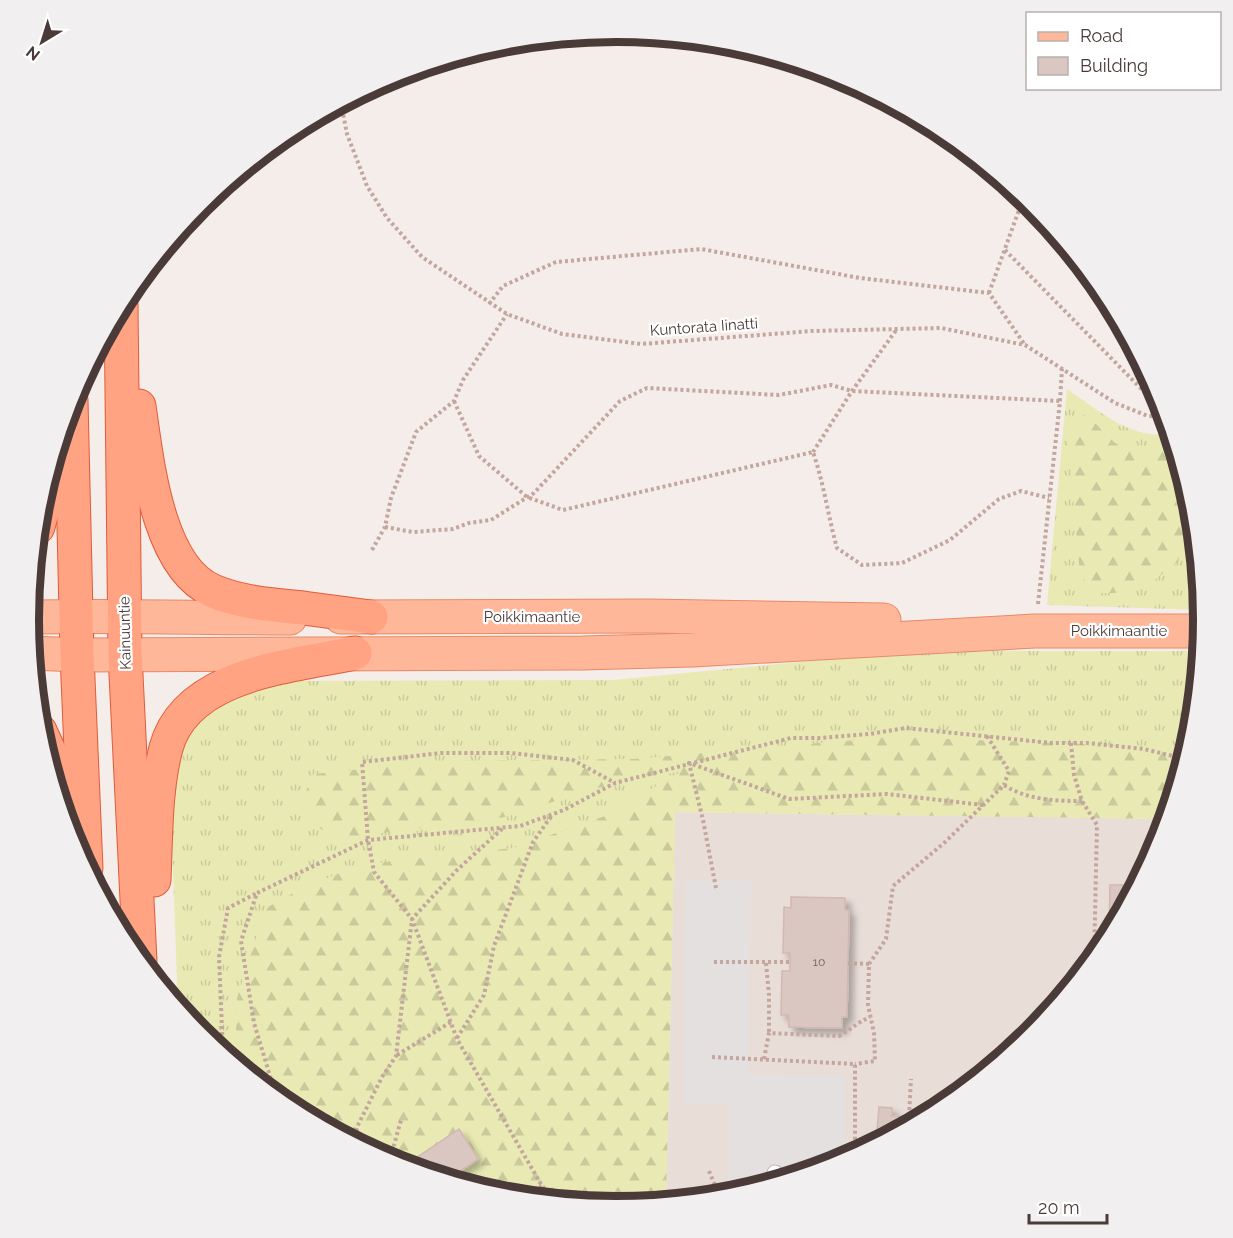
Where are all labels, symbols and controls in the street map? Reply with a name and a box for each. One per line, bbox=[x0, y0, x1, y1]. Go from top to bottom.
north arrow bbox=[12, 12, 72, 72]
legend bbox=[1026, 12, 1221, 90]
text: Road bbox=[1080, 25, 1123, 46]
text: N bbox=[22, 42, 44, 65]
text: Building bbox=[1080, 55, 1148, 76]
street label: Kuntorata Iinatti bbox=[649, 314, 759, 340]
street label: Kainuuntie bbox=[115, 596, 135, 670]
street label: Poikkimaantie bbox=[484, 608, 580, 626]
street label: Poikkimaantie bbox=[1071, 622, 1167, 640]
house number: 10 bbox=[813, 955, 825, 969]
scale bar bbox=[1029, 1187, 1107, 1225]
text: 20 m bbox=[1038, 1197, 1080, 1218]

